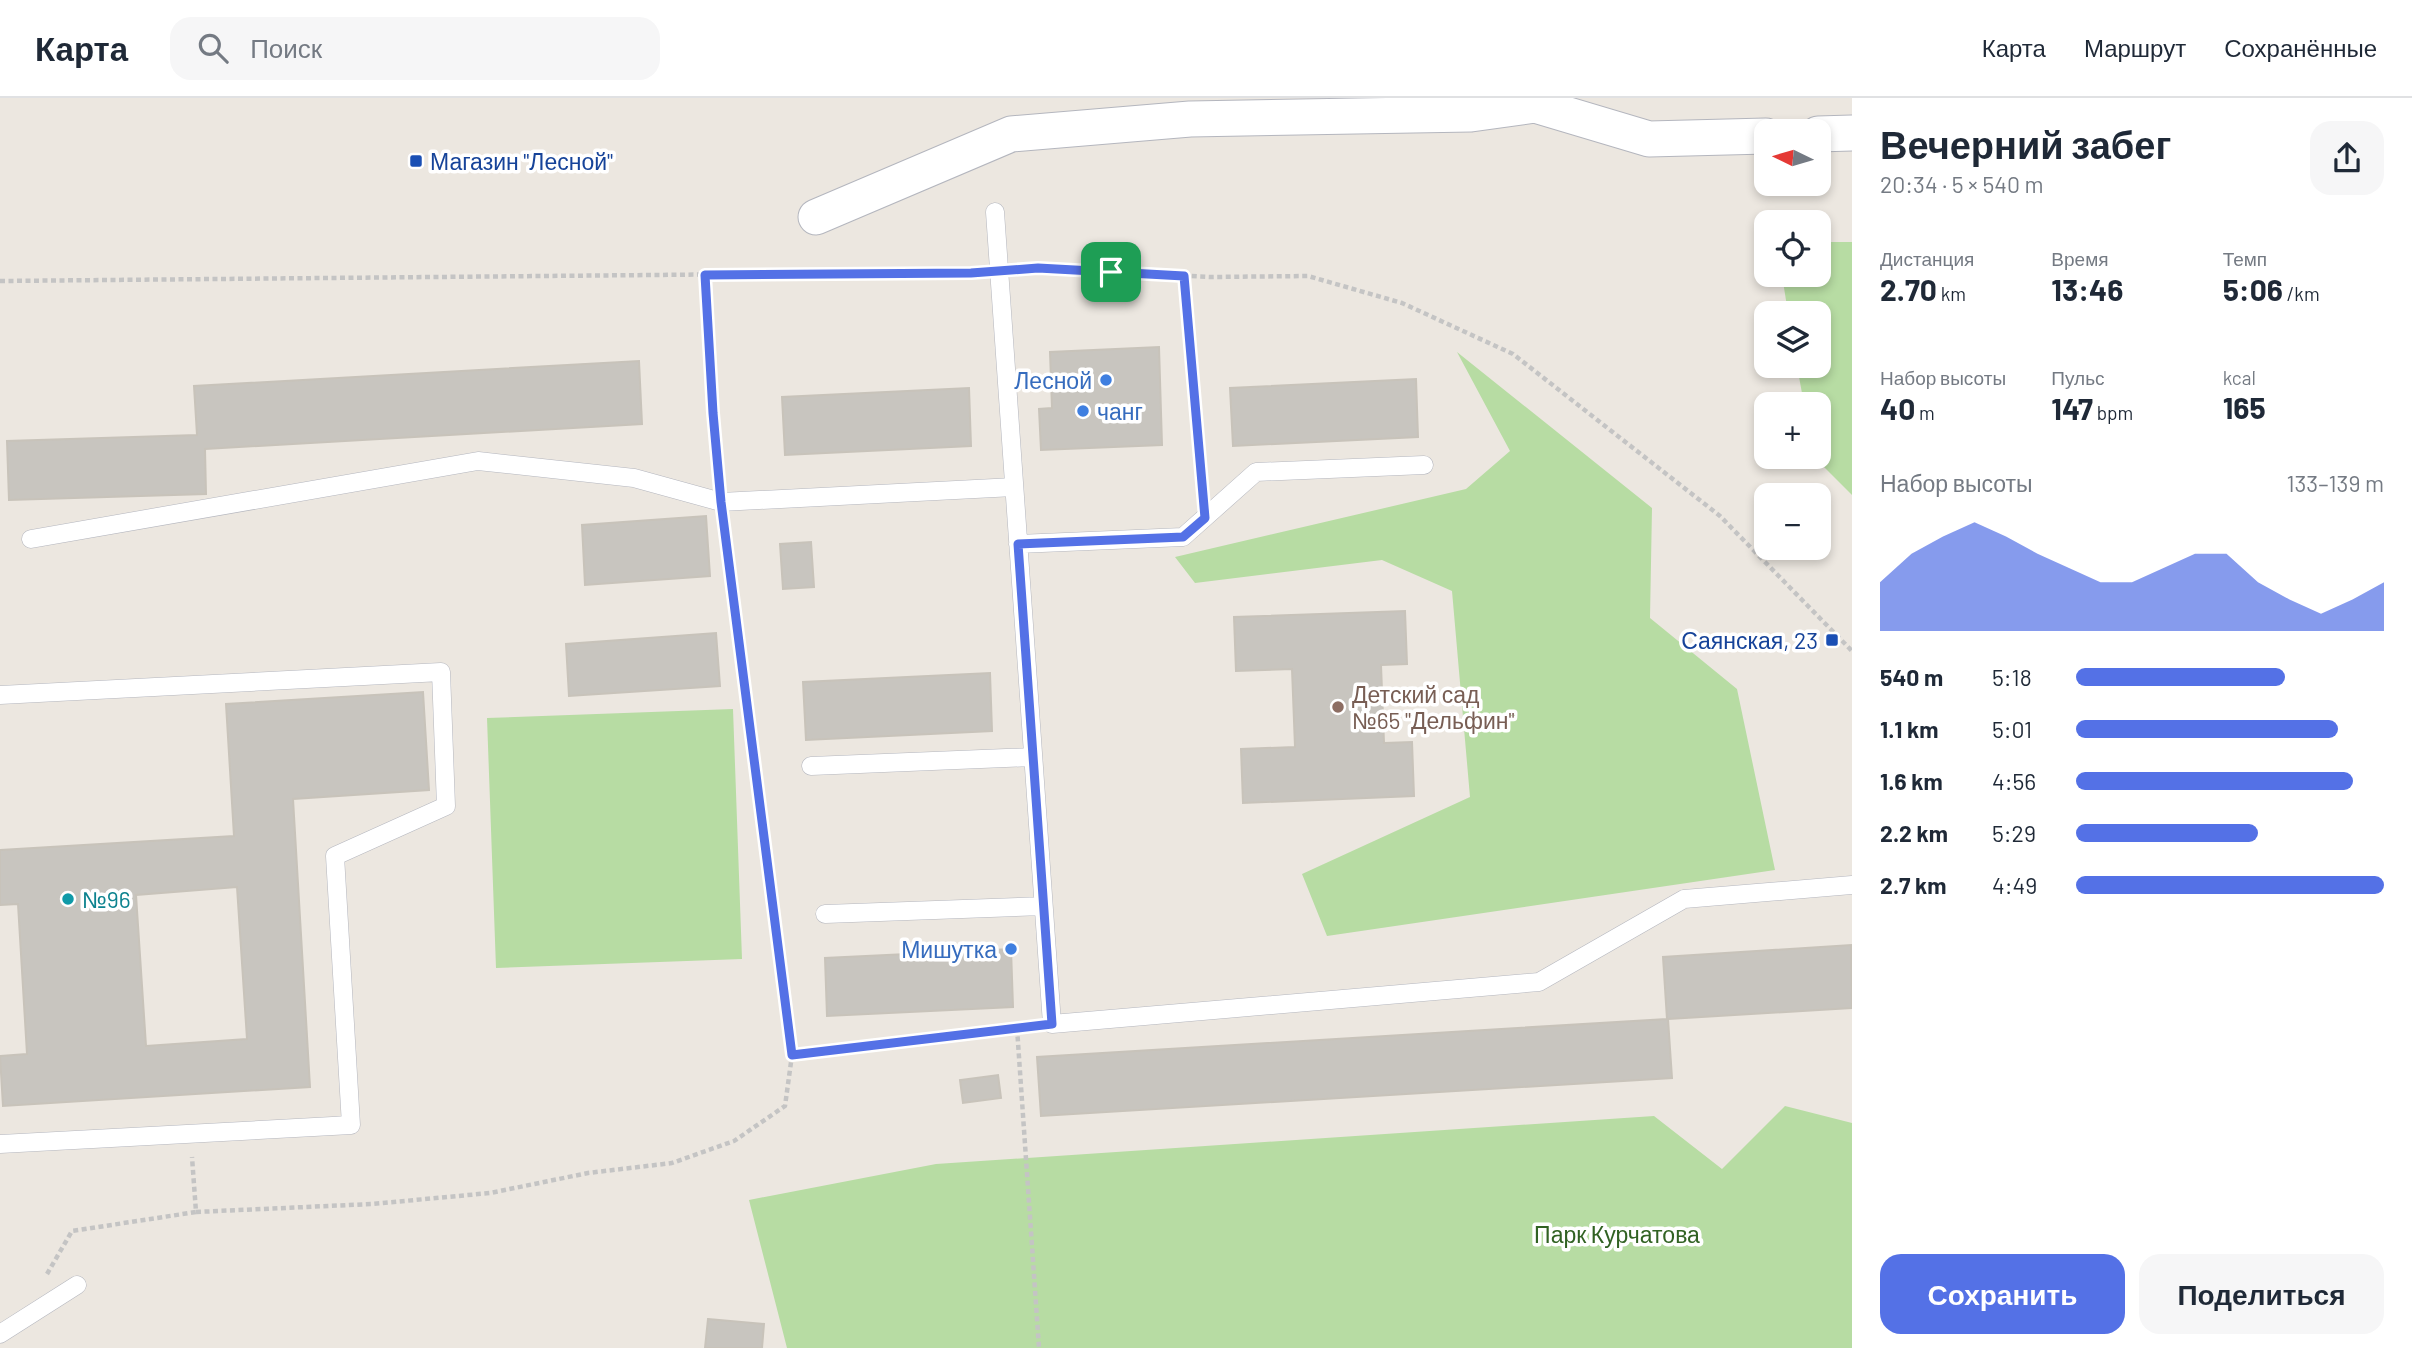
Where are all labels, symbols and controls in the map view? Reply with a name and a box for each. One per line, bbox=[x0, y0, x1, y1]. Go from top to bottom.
search box bbox=[170, 17, 660, 80]
text: Карта bbox=[35, 28, 128, 68]
icon: search bbox=[194, 29, 232, 67]
text: Поиск bbox=[250, 32, 322, 63]
text: Карта bbox=[1982, 33, 2046, 62]
text: Маршрут bbox=[2084, 33, 2186, 62]
text: Сохранённые bbox=[2224, 33, 2377, 62]
north arrow bbox=[1754, 119, 1830, 196]
map controls bbox=[1754, 119, 1831, 560]
text: Вечерний забег bbox=[1880, 121, 2171, 167]
button: share bbox=[2310, 121, 2384, 195]
place label: Магазин "Лесной" bbox=[430, 147, 613, 175]
marker: Магазин "Лесной" bbox=[408, 153, 424, 169]
text: 20:34 · 5 × 540 m bbox=[1880, 170, 2044, 198]
button: locate bbox=[1754, 210, 1831, 287]
pin bbox=[1081, 242, 1141, 302]
text: Дистанция bbox=[1880, 247, 1974, 270]
text: Время bbox=[2051, 247, 2109, 270]
text: Темп bbox=[2223, 247, 2267, 270]
icon: arrive bbox=[1092, 253, 1130, 291]
text: 2.70 bbox=[1880, 271, 1937, 307]
text: 13:46 bbox=[2051, 271, 2123, 307]
text: 5:06 bbox=[2223, 271, 2283, 307]
text: km bbox=[1937, 282, 1966, 305]
text: /km bbox=[2283, 282, 2320, 305]
button: layers bbox=[1754, 301, 1831, 378]
place label: Лесной bbox=[1014, 366, 1092, 394]
text: Набор высоты bbox=[1880, 366, 2006, 389]
text: Пульс bbox=[2051, 366, 2105, 389]
text: kcal bbox=[2223, 366, 2256, 389]
marker: Лесной bbox=[1098, 372, 1114, 388]
text: 165 bbox=[2223, 389, 2266, 425]
text: 40 bbox=[1880, 390, 1915, 426]
text: 147 bbox=[2051, 390, 2093, 426]
button: + bbox=[1754, 392, 1831, 469]
place label: чанг bbox=[1097, 397, 1143, 425]
text: m bbox=[1915, 401, 1935, 424]
text: bpm bbox=[2093, 401, 2133, 424]
marker: чанг bbox=[1075, 403, 1091, 419]
text: Набор высоты bbox=[1880, 469, 2033, 497]
text: 133–139 m bbox=[2286, 469, 2384, 497]
button: − bbox=[1754, 483, 1831, 560]
place label: Саянская, 23 bbox=[1681, 626, 1818, 654]
marker: Саянская, 23 bbox=[1824, 632, 1840, 648]
text: 540 m bbox=[1880, 663, 1943, 691]
text: 5:18 bbox=[1992, 663, 2032, 691]
place label: Детский сад №65 "Дельфин" bbox=[1352, 680, 1515, 734]
marker: Детский сад №65 "Дельфин" bbox=[1330, 699, 1346, 715]
text: 1.1 km bbox=[1880, 715, 1939, 743]
text: 5:01 bbox=[1992, 715, 2032, 743]
text: 1.6 km bbox=[1880, 767, 1943, 795]
text: 4:56 bbox=[1992, 767, 2036, 795]
text: 2.2 km bbox=[1880, 819, 1948, 847]
text: 5:29 bbox=[1992, 819, 2036, 847]
text: 2.7 km bbox=[1880, 871, 1947, 899]
text: 4:49 bbox=[1992, 871, 2037, 899]
place label: №96 bbox=[82, 885, 131, 913]
marker: №96 bbox=[60, 891, 76, 907]
place label: Мишутка bbox=[901, 935, 997, 963]
marker: Мишутка bbox=[1003, 941, 1019, 957]
park label: Парк Курчатова bbox=[1534, 1220, 1700, 1248]
button: Сохранить bbox=[1880, 1254, 2125, 1334]
button: Поделиться bbox=[2139, 1254, 2384, 1334]

